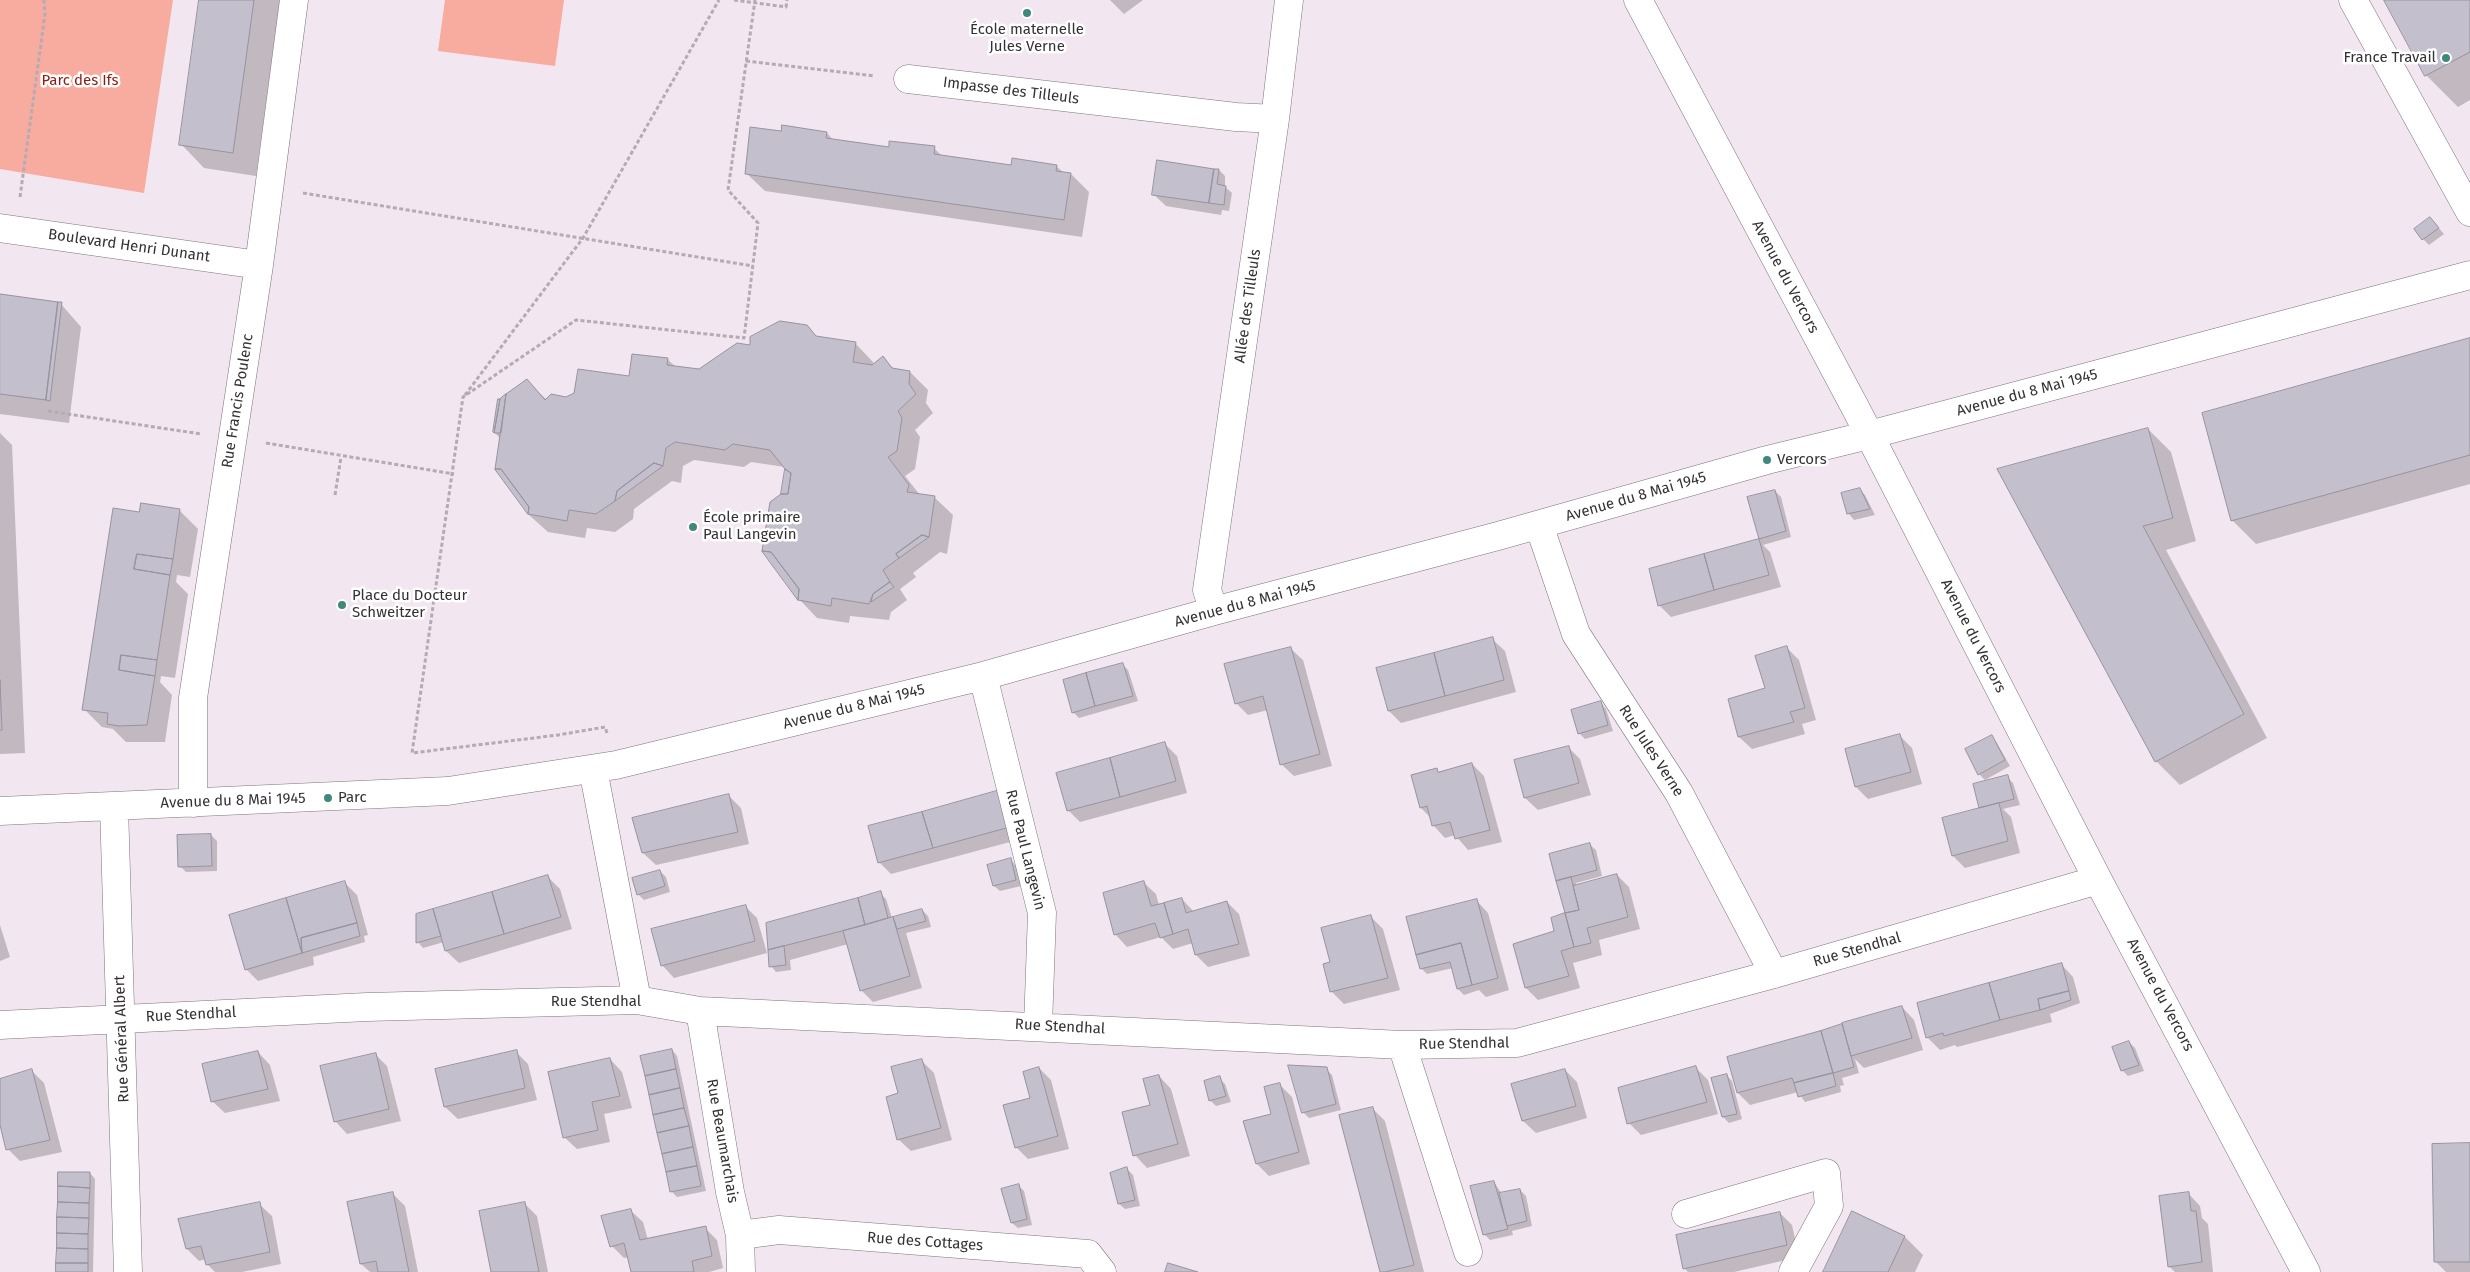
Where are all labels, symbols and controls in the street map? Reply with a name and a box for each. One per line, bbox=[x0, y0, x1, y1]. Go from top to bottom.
marker: École maternelle Jules Verne bbox=[1021, 7, 1033, 19]
place label: École maternelle Jules Verne bbox=[970, 21, 1084, 56]
place label: France Travail bbox=[2343, 49, 2436, 67]
marker: France Travail bbox=[2440, 52, 2452, 64]
park label: Parc des Ifs bbox=[41, 72, 119, 90]
street label: Impasse des Tilleuls bbox=[942, 74, 1080, 108]
street label: Avenue du Vercors bbox=[1748, 218, 1822, 336]
street label: Boulevard Henri Dunant bbox=[47, 226, 211, 266]
street label: Allée des Tilleuls bbox=[1231, 248, 1265, 364]
street label: Rue Francis Poulenc bbox=[219, 333, 257, 469]
street label: Avenue du 8 Mai 1945 bbox=[1955, 366, 2099, 420]
place label: Vercors bbox=[1777, 451, 1827, 469]
marker: Vercors bbox=[1761, 454, 1773, 466]
street label: Avenue du 8 Mai 1945 bbox=[1564, 468, 1708, 526]
place label: École primaire Paul Langevin bbox=[703, 509, 801, 544]
marker: École primaire Paul Langevin bbox=[687, 521, 699, 533]
street label: Avenue du Vercors bbox=[1937, 576, 2009, 696]
street label: Avenue du 8 Mai 1945 bbox=[1173, 577, 1317, 631]
place label: Place du Docteur Schweitzer bbox=[352, 587, 467, 622]
marker: Place du Docteur Schweitzer bbox=[336, 599, 348, 611]
street label: Avenue du 8 Mai 1945 bbox=[781, 681, 927, 733]
street label: Rue Jules Verne bbox=[1615, 702, 1687, 800]
street label: Rue Paul Langevin bbox=[1001, 788, 1049, 912]
street label: Avenue du 8 Mai 1945 bbox=[160, 789, 306, 813]
place label: Parc bbox=[338, 789, 367, 807]
marker: Parc bbox=[322, 792, 334, 804]
street label: Rue Stendhal bbox=[1811, 929, 1903, 971]
street label: Avenue du Vercors bbox=[2123, 936, 2197, 1054]
street label: Rue Général Albert bbox=[111, 975, 133, 1103]
street label: Rue Stendhal bbox=[551, 993, 641, 1011]
street label: Rue Stendhal bbox=[145, 1004, 237, 1026]
street label: Rue Stendhal bbox=[1014, 1016, 1106, 1038]
street label: Rue Stendhal bbox=[1419, 1034, 1509, 1054]
street label: Rue Beaumarchais bbox=[702, 1078, 742, 1204]
street label: Rue des Cottages bbox=[866, 1229, 984, 1255]

